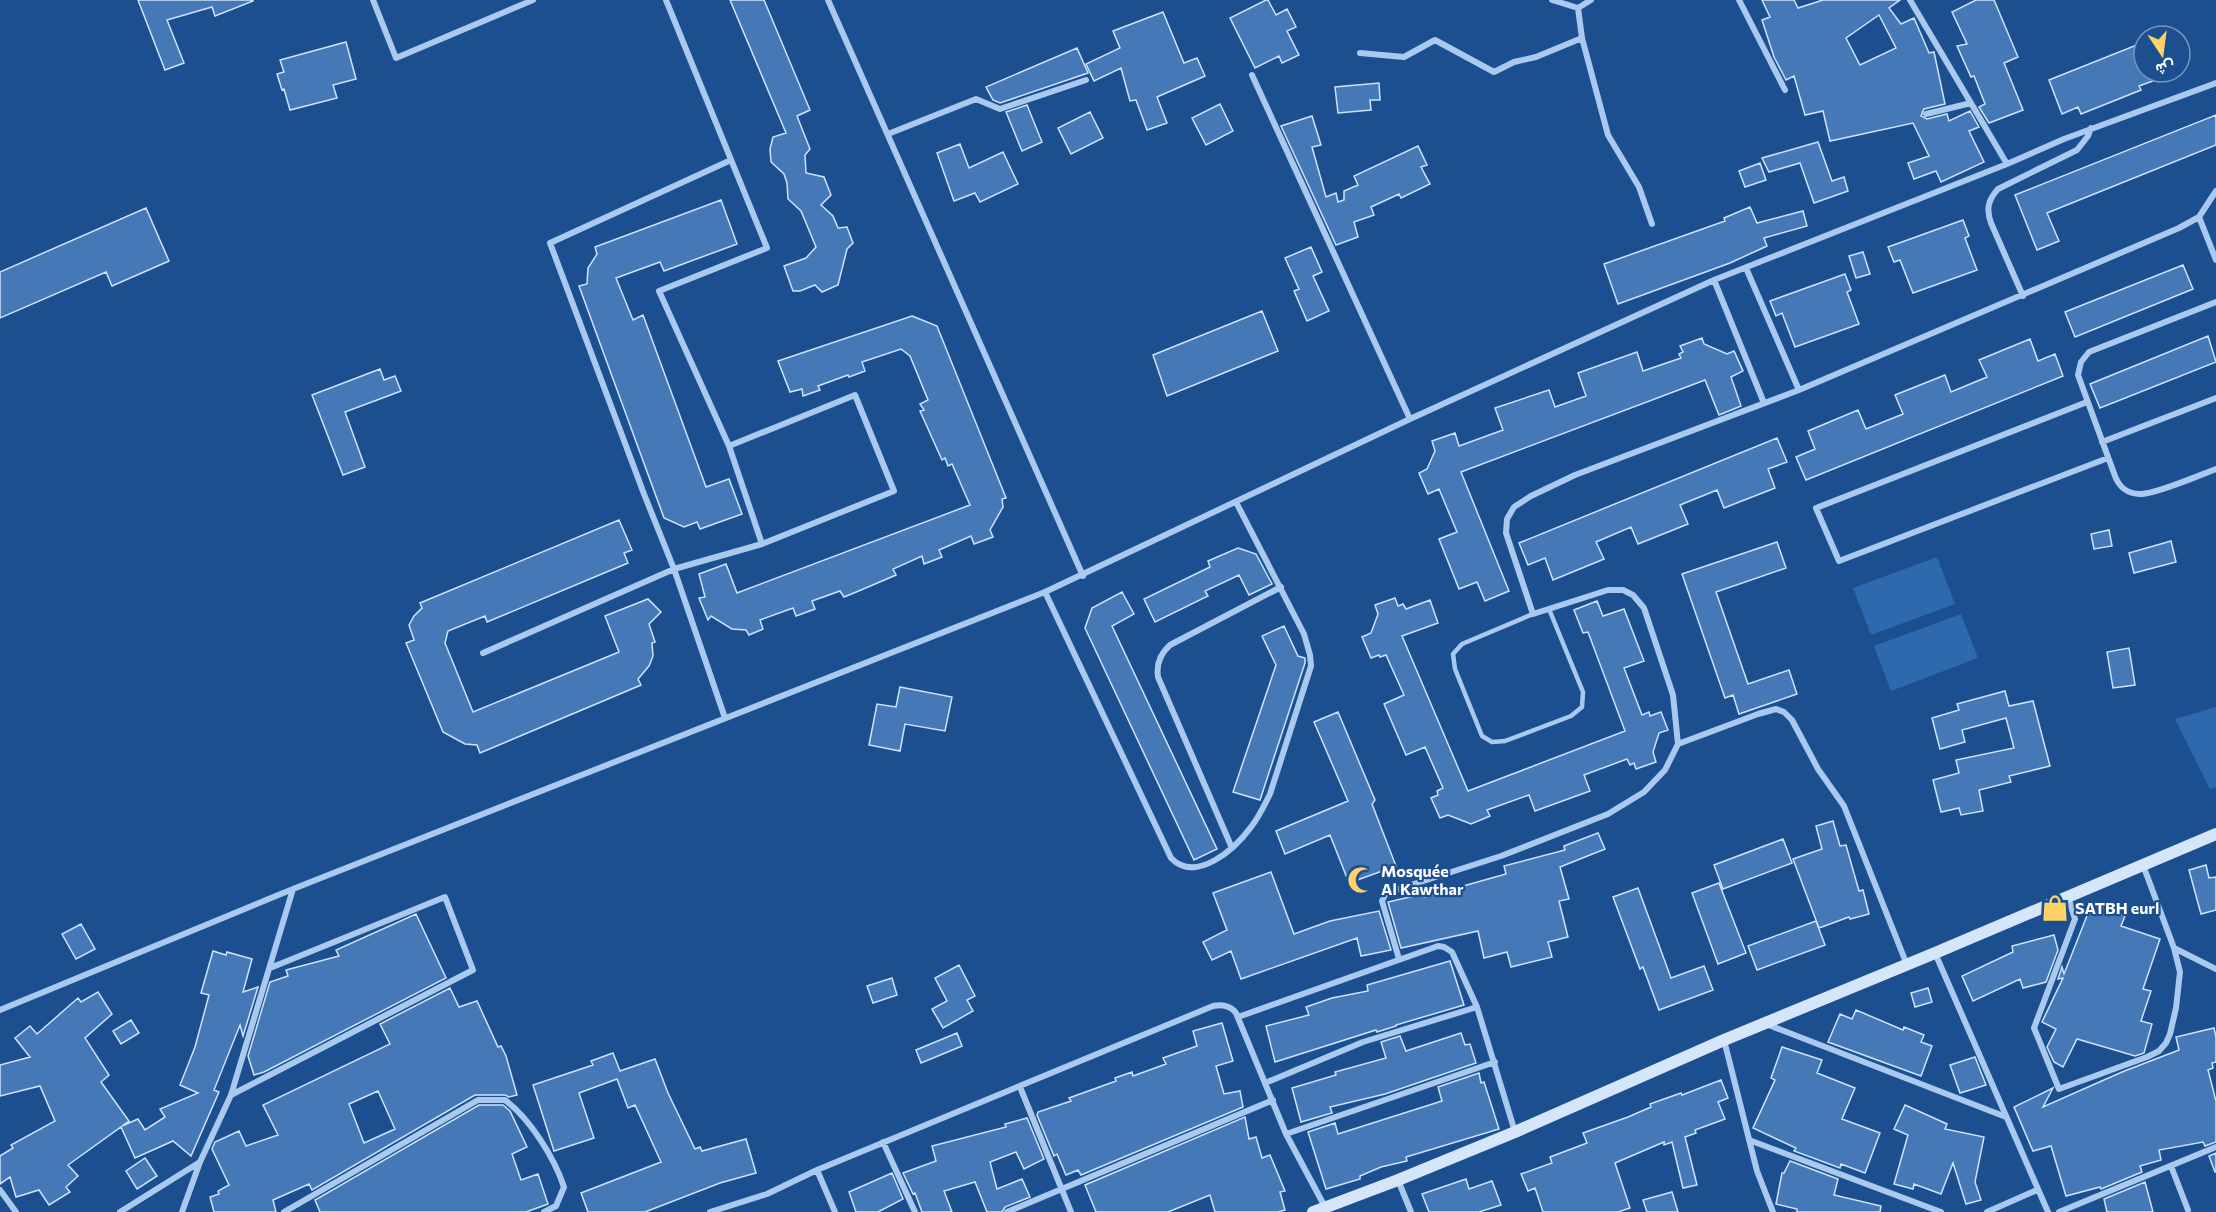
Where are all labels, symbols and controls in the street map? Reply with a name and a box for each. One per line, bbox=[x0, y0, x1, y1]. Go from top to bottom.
north arrow bbox=[2132, 24, 2192, 84]
text: ش bbox=[2154, 57, 2177, 81]
place label: Mosquée Al Kawthar bbox=[1381, 861, 1464, 898]
mosque icon: Mosquée Al Kawthar bbox=[1346, 865, 1376, 895]
shop icon: SATBH eurl bbox=[2040, 893, 2070, 923]
place label: SATBH eurl bbox=[2075, 898, 2159, 917]

